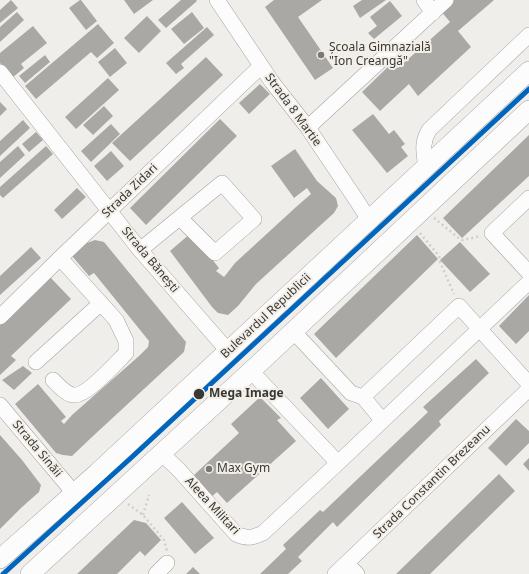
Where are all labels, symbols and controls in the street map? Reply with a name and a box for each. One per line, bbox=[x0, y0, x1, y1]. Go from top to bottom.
place label: Școala Gimnazială "Ion Creangă" bbox=[329, 41, 431, 69]
marker: Școala Gimnazială "Ion Creangă" bbox=[316, 50, 326, 60]
street label: Strada 8 Martie bbox=[262, 71, 324, 149]
street label: Strada Zidari bbox=[99, 161, 161, 221]
street label: Strada Bănești bbox=[118, 224, 182, 296]
street label: Bulevardul Republicii bbox=[218, 271, 314, 361]
marker: Mega Image bbox=[192, 387, 206, 401]
place label: Mega Image bbox=[209, 387, 284, 401]
street label: Strada Sinăii bbox=[9, 418, 65, 480]
street label: Strada Constantin Brezeanu bbox=[370, 422, 494, 542]
place label: Max Gym bbox=[217, 462, 270, 476]
marker: Max Gym bbox=[204, 464, 214, 474]
street label: Aleea Militari bbox=[182, 474, 242, 538]

